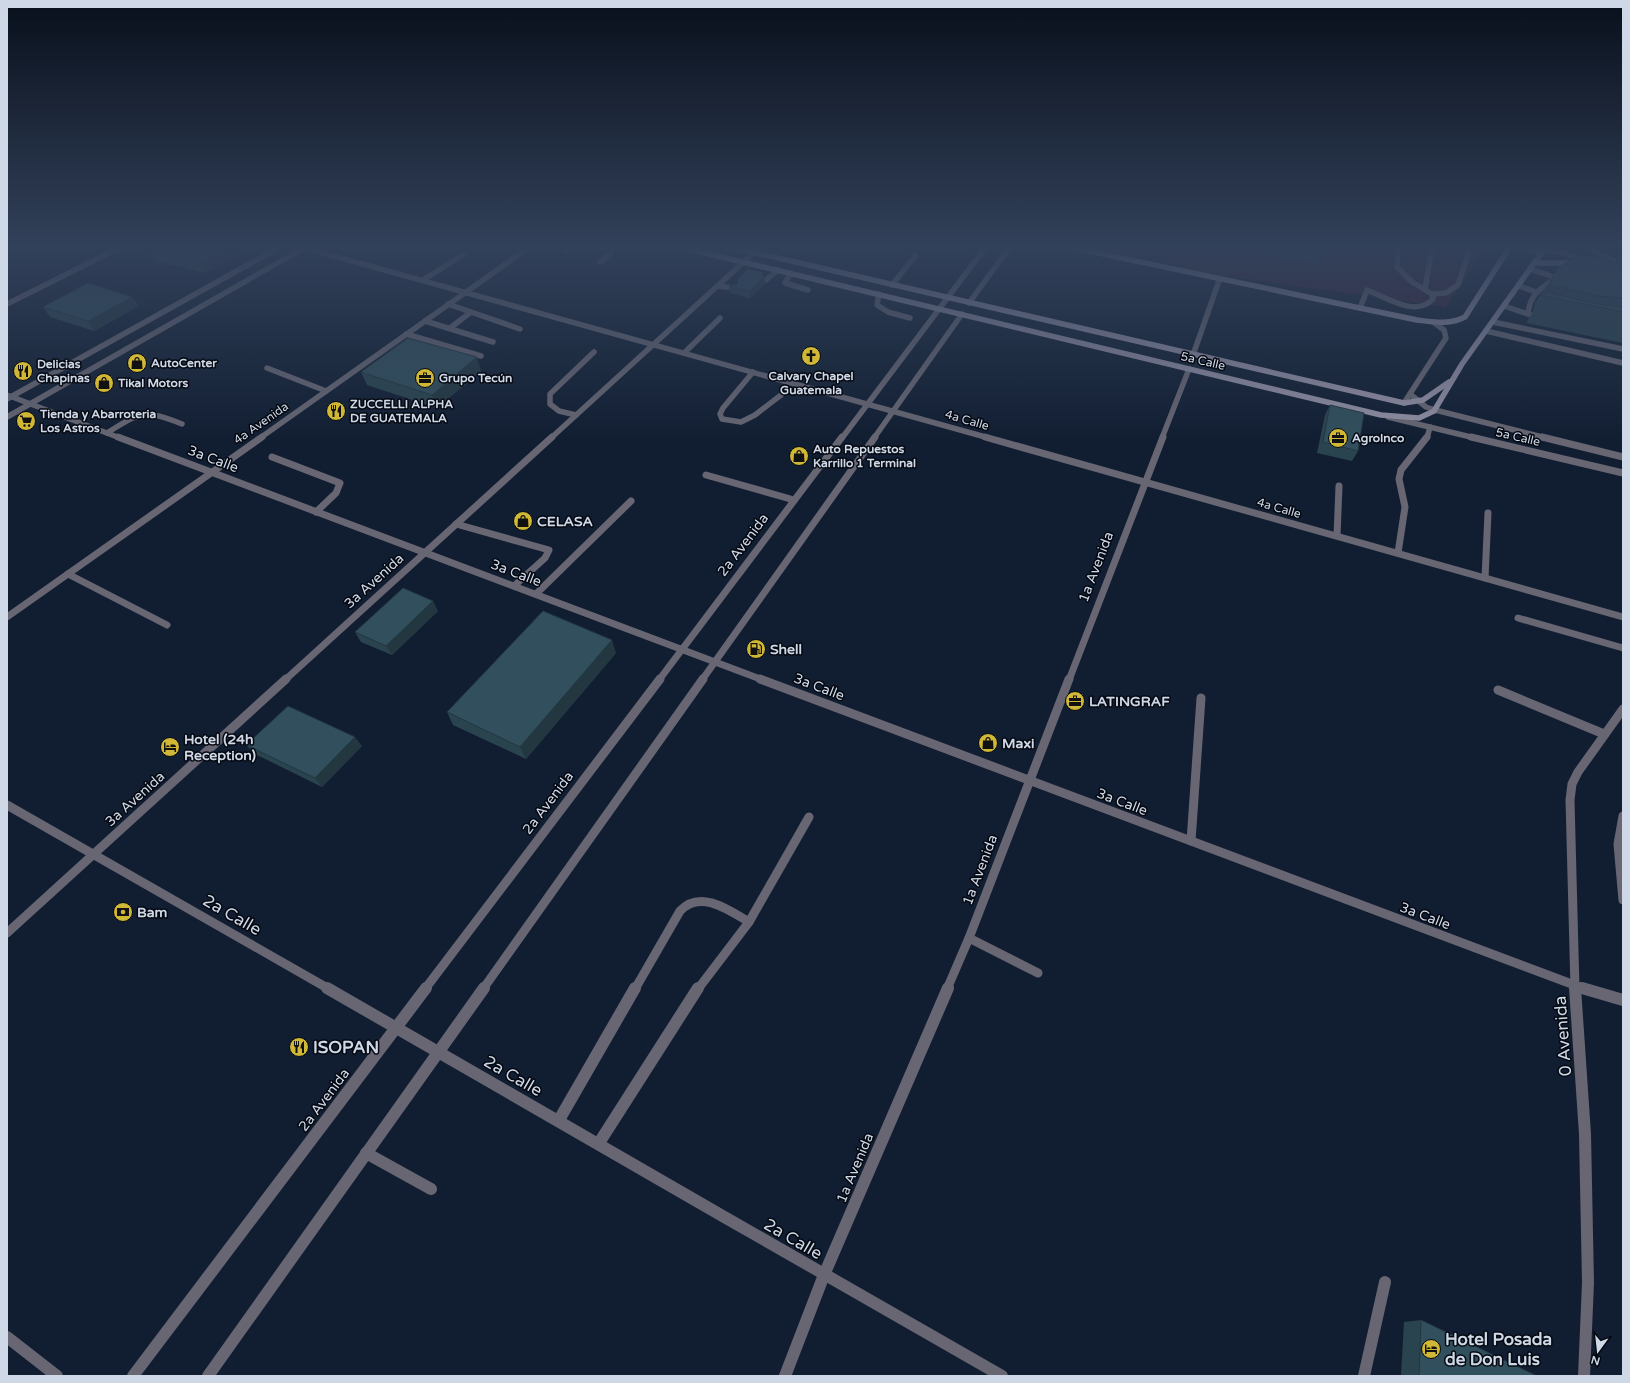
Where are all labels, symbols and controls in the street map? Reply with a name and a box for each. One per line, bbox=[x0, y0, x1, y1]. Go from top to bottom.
church icon: Calvary Chapel Guatemala bbox=[800, 345, 822, 367]
street label: 5a Calle bbox=[1179, 349, 1227, 373]
shop icon: AutoCenter bbox=[126, 352, 148, 374]
place label: AutoCenter bbox=[151, 356, 217, 370]
place label: Delicias Chapinas bbox=[37, 357, 90, 386]
restaurant icon: Delicias Chapinas bbox=[12, 360, 34, 382]
office icon: Grupo Tecún bbox=[414, 367, 436, 389]
place label: Calvary Chapel Guatemala bbox=[768, 369, 854, 397]
place label: Grupo Tecún bbox=[439, 371, 512, 386]
shop icon: Tikal Motors bbox=[93, 372, 115, 394]
place label: Tikal Motors bbox=[117, 376, 189, 390]
place label: ZUCCELLI ALPHA DE GUATEMALA bbox=[350, 397, 453, 425]
street label: 4a Avenida bbox=[231, 399, 291, 447]
restaurant icon: ZUCCELLI ALPHA DE GUATEMALA bbox=[325, 400, 347, 422]
place label: Tienda y Abarroteria Los Astros bbox=[39, 407, 157, 435]
street label: 4a Calle bbox=[943, 407, 991, 433]
supermarket icon: Tienda y Abarroteria Los Astros bbox=[15, 410, 37, 432]
street label: 5a Calle bbox=[1494, 425, 1542, 449]
office icon: AgroInco bbox=[1327, 427, 1349, 449]
place label: AgroInco bbox=[1352, 431, 1404, 446]
street label: 3a Calle bbox=[185, 442, 241, 476]
place label: Auto Repuestos Karrillo 1 Terminal bbox=[813, 442, 916, 470]
shop icon: Auto Repuestos Karrillo 1 Terminal bbox=[788, 445, 810, 467]
street label: 4a Calle bbox=[1255, 495, 1303, 521]
shop icon: CELASA bbox=[512, 510, 534, 532]
street label: 2a Avenida bbox=[714, 510, 772, 580]
place label: CELASA bbox=[537, 513, 594, 530]
street label: 1a Avenida bbox=[1075, 529, 1117, 605]
street label: 3a Avenida bbox=[341, 550, 407, 612]
street label: 3a Calle bbox=[488, 556, 544, 590]
fuel station icon: Shell bbox=[745, 638, 767, 660]
place label: Shell bbox=[770, 641, 802, 658]
street label: 3a Calle bbox=[791, 670, 847, 704]
office icon: LATINGRAF bbox=[1064, 690, 1086, 712]
place label: LATINGRAF bbox=[1089, 693, 1170, 710]
place label: Hotel (24h Reception) bbox=[184, 731, 256, 764]
shop icon: Maxi bbox=[977, 732, 999, 754]
place label: Maxi bbox=[1002, 735, 1034, 752]
hotel icon: Hotel (24h Reception) bbox=[159, 736, 181, 758]
street label: 3a Avenida bbox=[102, 768, 168, 830]
street label: 2a Avenida bbox=[519, 768, 577, 838]
street label: 3a Calle bbox=[1094, 785, 1150, 819]
street label: 1a Avenida bbox=[959, 832, 1001, 908]
street label: 2a Calle bbox=[199, 890, 265, 940]
street label: 3a Calle bbox=[1397, 899, 1453, 933]
bank icon: Bam bbox=[112, 901, 134, 923]
place label: Bam bbox=[137, 904, 168, 921]
street label: 0 Avenida bbox=[1550, 995, 1576, 1077]
restaurant icon: ISOPAN bbox=[288, 1036, 310, 1058]
place label: ISOPAN bbox=[313, 1037, 379, 1058]
street label: 2a Calle bbox=[480, 1051, 546, 1101]
street label: 2a Avenida bbox=[295, 1065, 353, 1135]
street label: 1a Avenida bbox=[833, 1131, 877, 1205]
street label: 2a Calle bbox=[760, 1214, 826, 1264]
place label: Hotel Posada de Don Luis bbox=[1445, 1329, 1552, 1370]
north arrow bbox=[1578, 1331, 1618, 1371]
hotel icon: Hotel Posada de Don Luis bbox=[1420, 1338, 1442, 1360]
text: N bbox=[1590, 1353, 1601, 1368]

